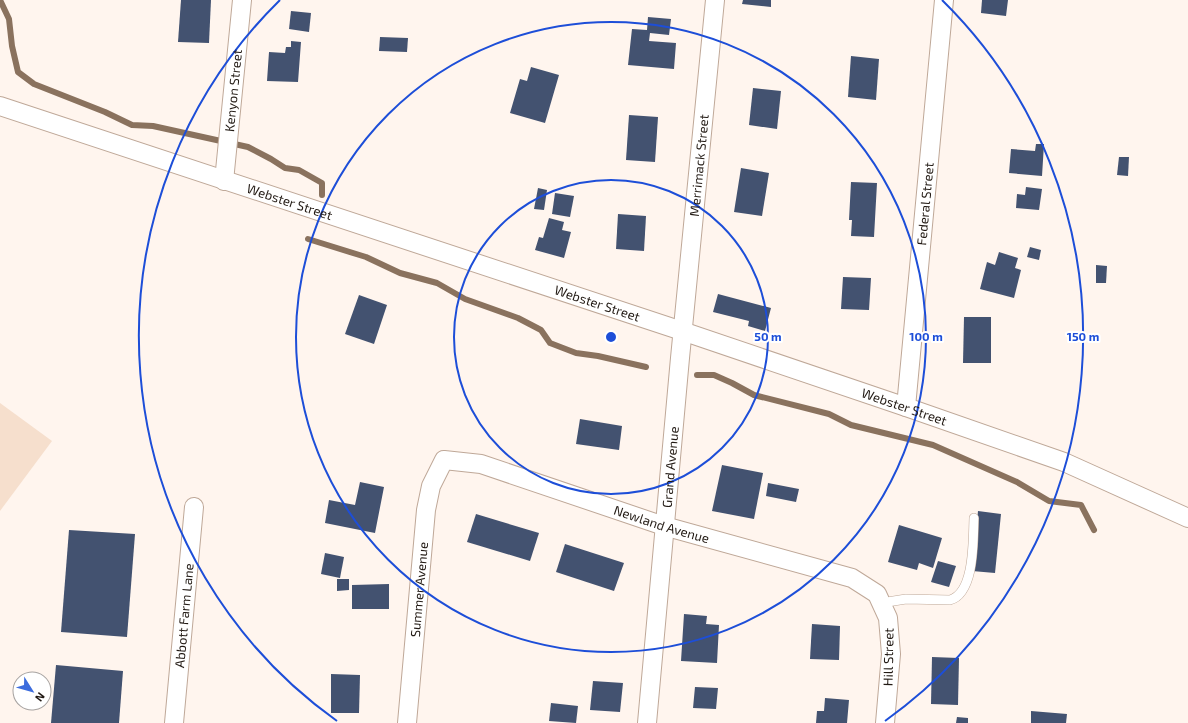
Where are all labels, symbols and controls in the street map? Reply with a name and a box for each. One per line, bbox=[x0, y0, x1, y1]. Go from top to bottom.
street label: Kenyon Street bbox=[221, 48, 245, 132]
street label: Merrimack Street bbox=[686, 114, 712, 217]
street label: Federal Street bbox=[913, 162, 937, 246]
street label: Webster Street bbox=[245, 180, 334, 223]
street label: Webster Street bbox=[553, 282, 642, 325]
text: 50 m bbox=[754, 329, 782, 343]
text: 100 m bbox=[909, 329, 943, 343]
text: 150 m bbox=[1067, 329, 1099, 343]
centre of rings bbox=[604, 330, 618, 344]
street label: Webster Street bbox=[860, 385, 949, 429]
street label: Grand Avenue bbox=[658, 426, 682, 508]
street label: Newland Avenue bbox=[612, 502, 711, 546]
street label: Summer Avenue bbox=[407, 541, 431, 638]
street label: Abbott Farm Lane bbox=[171, 562, 197, 668]
street label: Hill Street bbox=[879, 628, 897, 686]
north arrow bbox=[12, 671, 52, 711]
text: N bbox=[33, 690, 48, 704]

